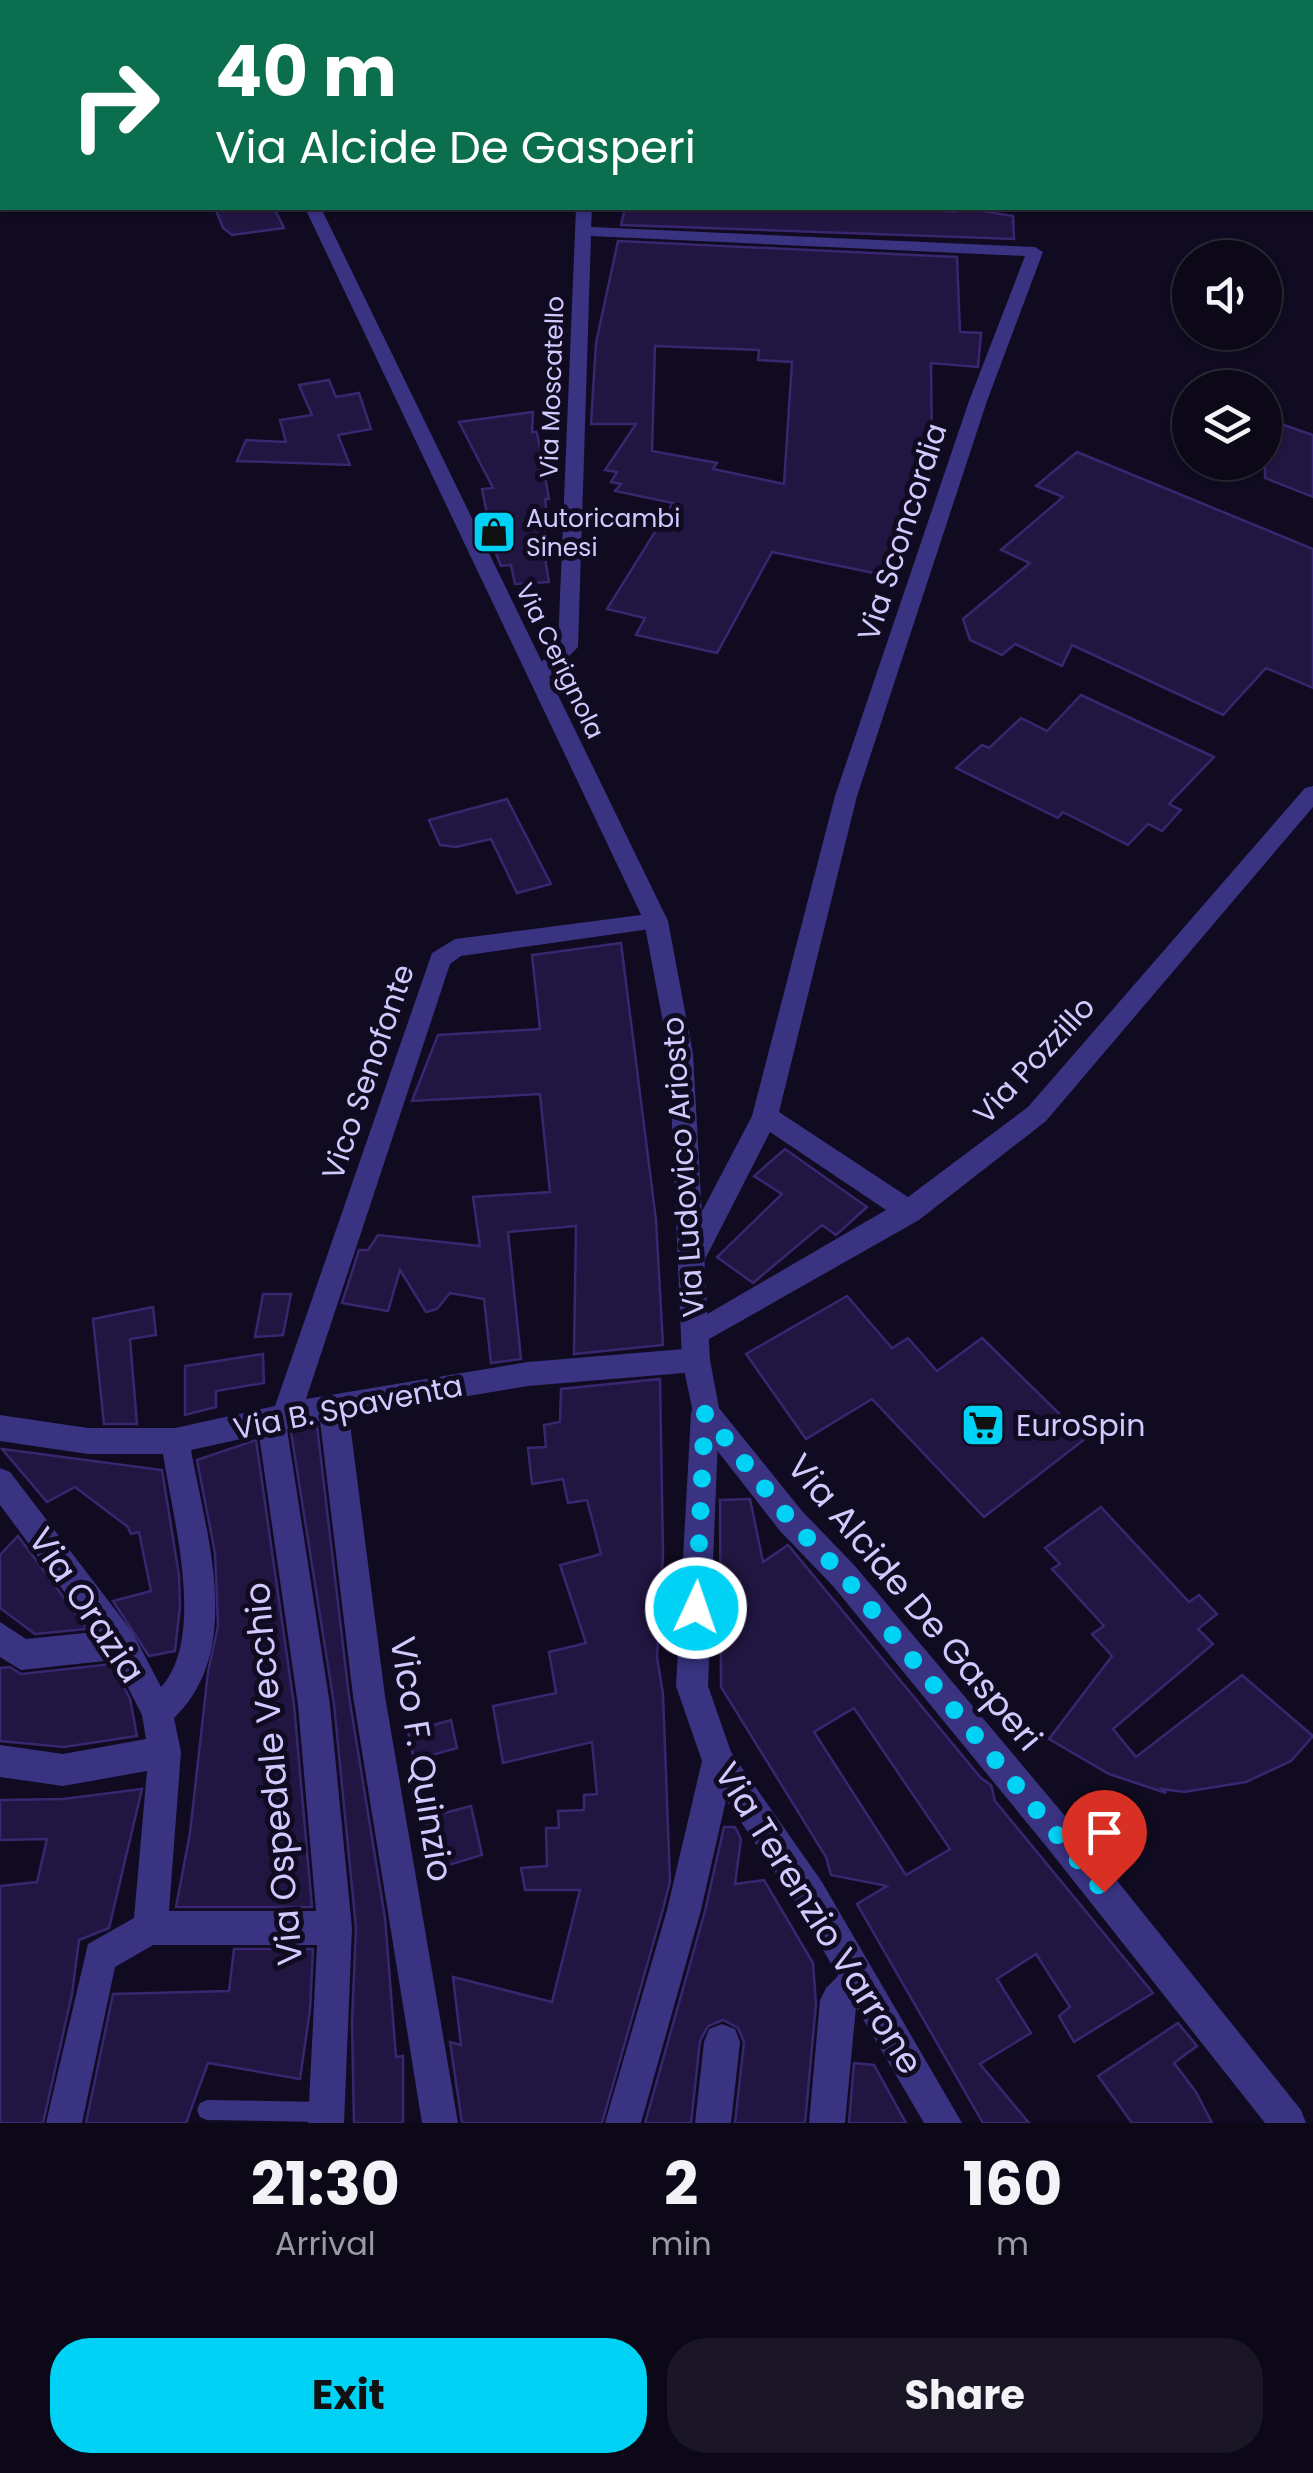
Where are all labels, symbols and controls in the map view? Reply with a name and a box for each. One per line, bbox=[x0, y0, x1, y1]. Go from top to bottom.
text: 40 m bbox=[215, 22, 397, 121]
icon: right bbox=[50, 40, 180, 170]
text: Via Alcide De Gasperi bbox=[215, 116, 696, 179]
map controls bbox=[1172, 240, 1282, 480]
button: sound bbox=[1172, 240, 1282, 350]
street label: Via Moscatello bbox=[531, 295, 573, 479]
button: layers bbox=[1172, 370, 1282, 480]
street label: Via Sconcordia bbox=[847, 418, 957, 646]
place label: Autoricambi Sinesi bbox=[526, 501, 680, 565]
shop icon: Autoricambi Sinesi bbox=[471, 509, 517, 555]
street label: Via Cerignola bbox=[507, 577, 613, 745]
street label: Vico Senofonte bbox=[311, 958, 425, 1186]
street label: Via Pozzillo bbox=[963, 986, 1105, 1134]
street label: Via Ludovico Ariosto bbox=[651, 1015, 715, 1319]
street label: Via B. Spaventa bbox=[230, 1364, 466, 1450]
supermarket icon: EuroSpin bbox=[960, 1402, 1006, 1448]
place label: EuroSpin bbox=[1016, 1404, 1145, 1447]
street label: Via Alcide De Gasperi bbox=[776, 1443, 1054, 1761]
street label: Via Orazia bbox=[17, 1518, 157, 1692]
position arrow bbox=[644, 1556, 748, 1660]
street label: Via Ospedale Vecchio bbox=[232, 1580, 314, 1968]
street label: Vico F. Quinzio bbox=[378, 1633, 466, 1885]
street label: Via Terenzio Varrone bbox=[703, 1753, 935, 2083]
pin bbox=[1062, 1790, 1147, 1893]
icon: arrive bbox=[1077, 1805, 1132, 1860]
text: 21:30 bbox=[251, 2142, 400, 2226]
text: 2 bbox=[664, 2142, 698, 2226]
text: 160 bbox=[962, 2142, 1062, 2226]
text: Arrival bbox=[275, 2221, 376, 2266]
text: min bbox=[651, 2221, 712, 2266]
text: m bbox=[996, 2221, 1029, 2266]
button: Exit bbox=[50, 2338, 647, 2453]
button: Share bbox=[667, 2338, 1263, 2453]

